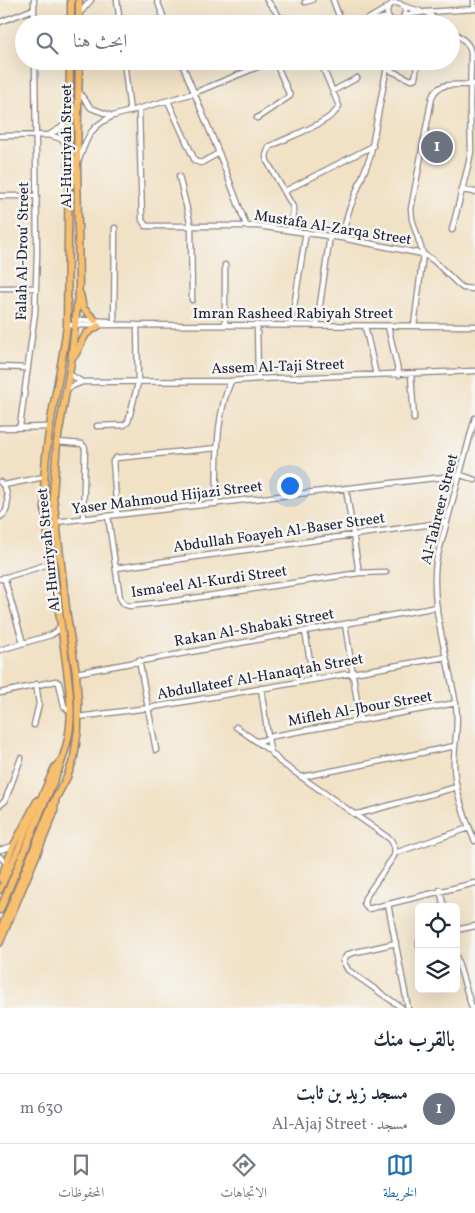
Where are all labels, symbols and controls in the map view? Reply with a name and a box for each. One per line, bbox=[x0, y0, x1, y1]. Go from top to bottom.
search box bbox=[15, 15, 460, 70]
icon: search bbox=[33, 29, 61, 57]
text: ابحث هنا bbox=[73, 29, 127, 55]
street label: Al-Hurriyah Street bbox=[57, 84, 78, 208]
pin: 1 bbox=[421, 128, 453, 166]
street label: Falah Al-Drou‘ Street bbox=[12, 182, 35, 321]
street label: Mustafa Al-Zarqa Street bbox=[253, 206, 413, 251]
street label: Imran Rasheed Rabiyah Street bbox=[193, 304, 393, 325]
street label: Assem Al-Taji Street bbox=[211, 355, 345, 380]
street label: Al-Tahreer Street bbox=[417, 452, 464, 567]
your location bbox=[277, 473, 303, 499]
street label: Yaser Mahmoud Hijazi Street bbox=[71, 476, 264, 521]
street label: Al-Hurriyah Street bbox=[33, 487, 66, 613]
street label: Abdullah Foayeh Al-Baser Street bbox=[172, 508, 386, 559]
street label: Isma‘eel Al-Kurdi Street bbox=[130, 561, 289, 604]
street label: Rakan Al-Shabaki Street bbox=[173, 604, 336, 653]
street label: Abdullateef Al-Hanaqtah Street bbox=[155, 649, 365, 706]
street label: Mifleh Al-Jbour Street bbox=[286, 686, 434, 733]
map controls bbox=[415, 903, 460, 993]
button: locate bbox=[415, 903, 460, 948]
button: layers bbox=[415, 948, 460, 993]
text: بالقرب منك bbox=[373, 1026, 455, 1055]
text: مسجد زيد بن ثابت bbox=[296, 1081, 408, 1107]
text: 630 m bbox=[20, 1098, 63, 1120]
text: 1 bbox=[436, 1098, 442, 1120]
text: مسجد · Al-Ajaj Street bbox=[272, 1114, 408, 1136]
tab: المحفوظات bbox=[58, 1151, 104, 1206]
tab: الاتجاهات bbox=[220, 1151, 267, 1206]
tab: الخريطة bbox=[383, 1151, 417, 1206]

